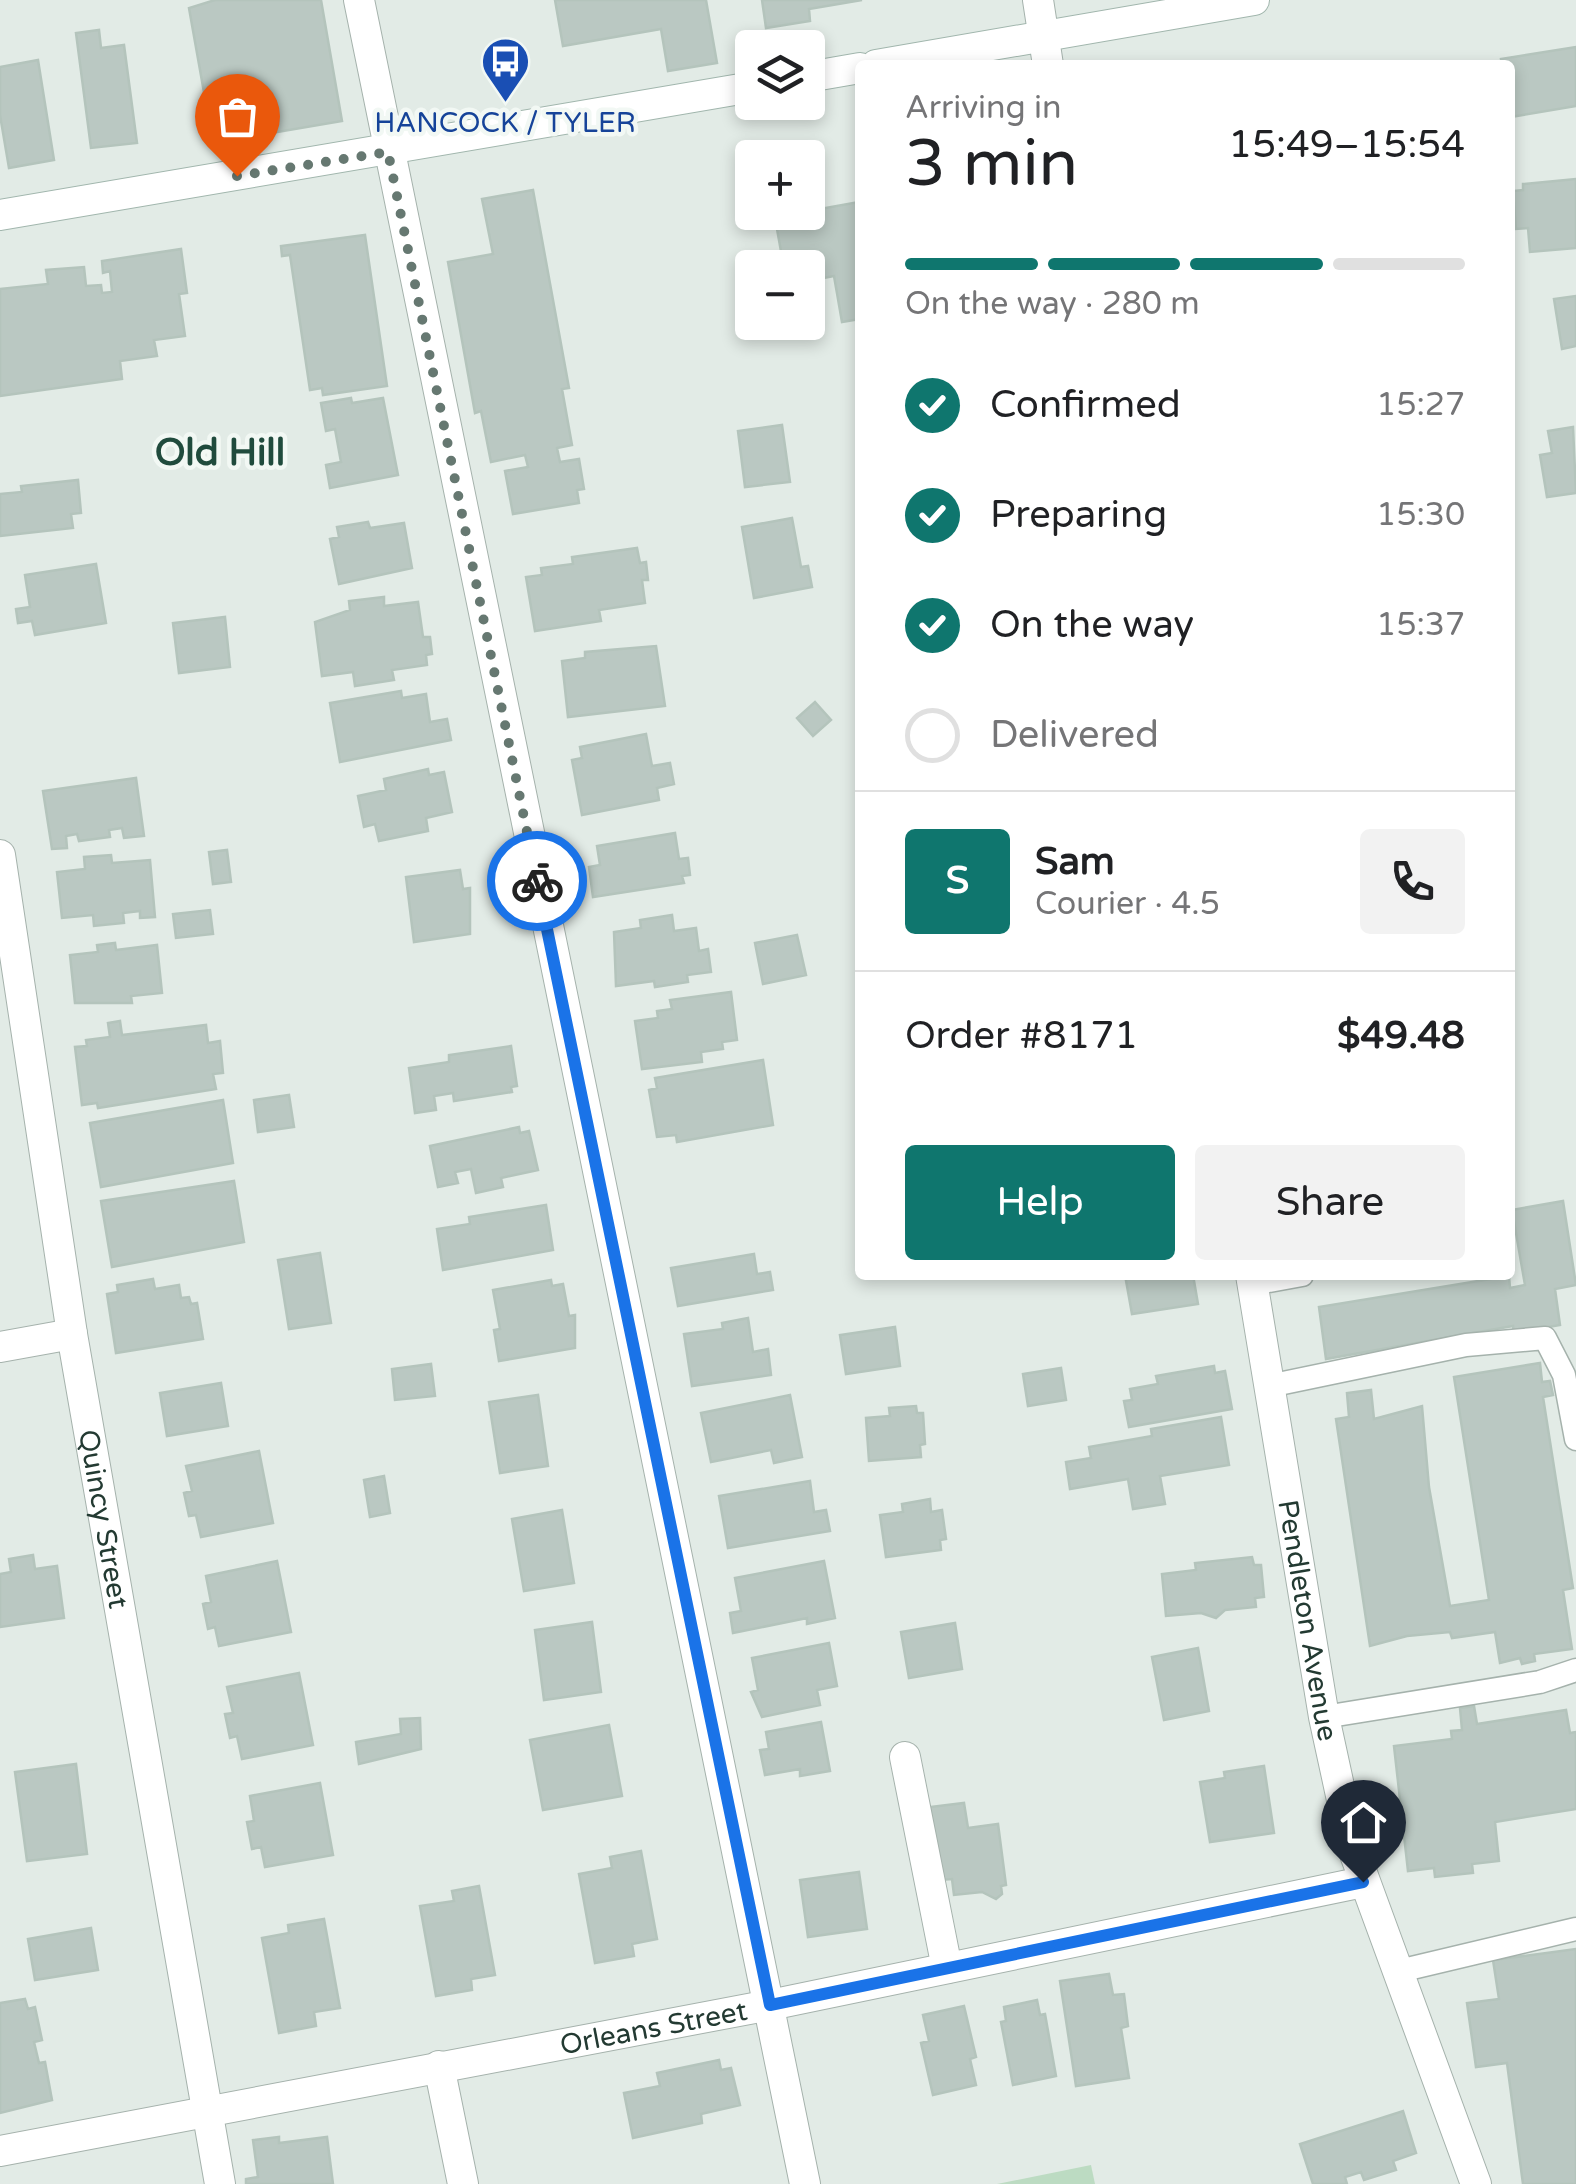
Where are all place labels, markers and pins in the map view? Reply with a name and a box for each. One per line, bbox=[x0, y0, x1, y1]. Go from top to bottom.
bus stop icon: HANCOCK / TYLER bbox=[479, 36, 531, 104]
pin bbox=[195, 74, 280, 177]
place label: HANCOCK / TYLER bbox=[374, 106, 636, 140]
pin bbox=[1321, 1780, 1406, 1883]

